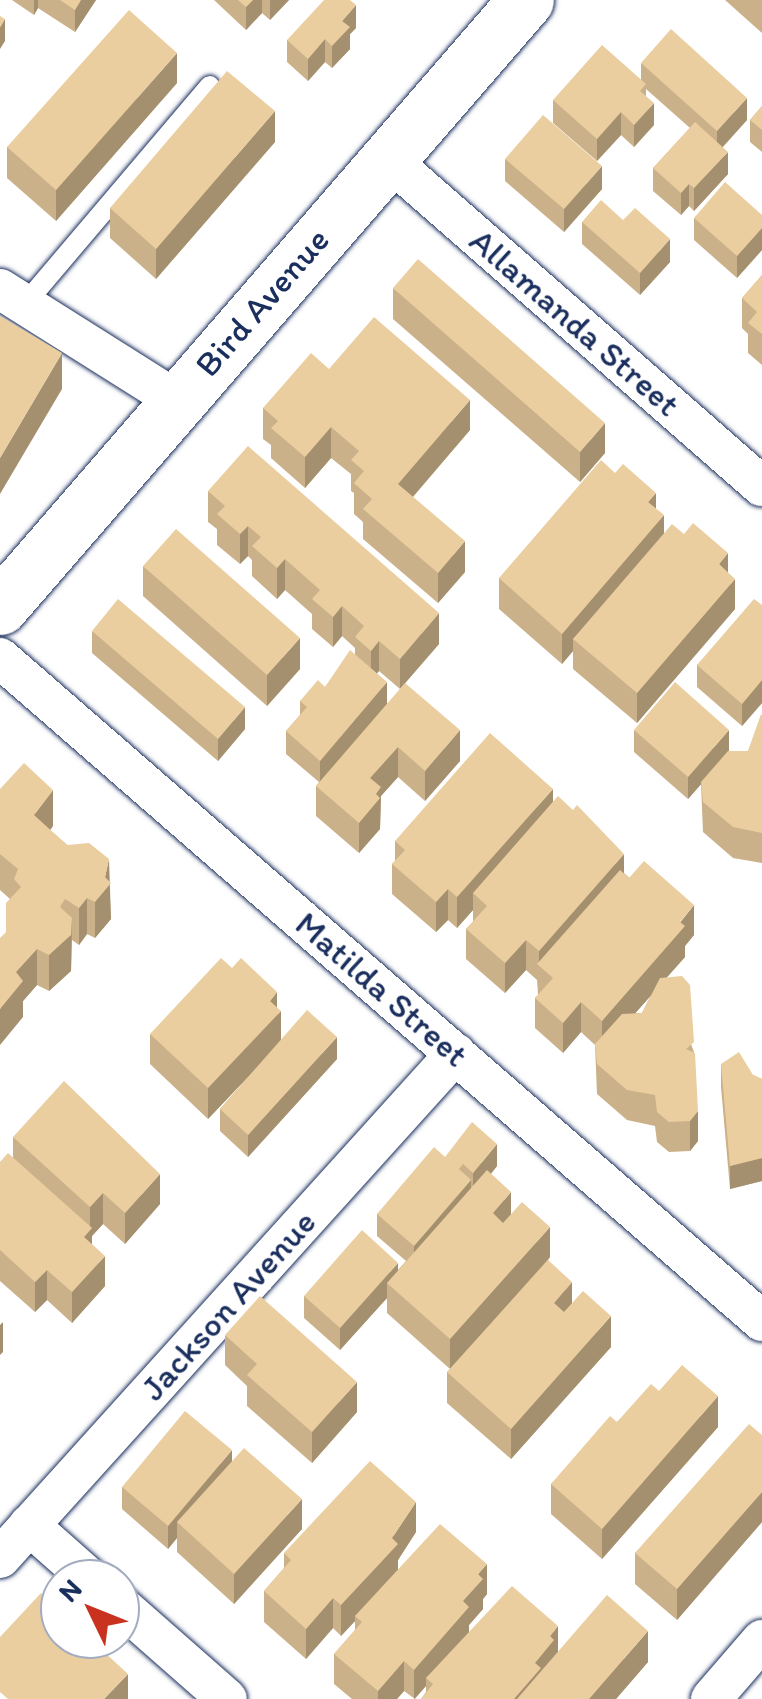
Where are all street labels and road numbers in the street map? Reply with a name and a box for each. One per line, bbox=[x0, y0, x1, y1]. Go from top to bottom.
street label: Allamanda Street bbox=[462, 219, 688, 425]
street label: Bird Avenue bbox=[187, 220, 337, 384]
street label: Matilda Street bbox=[287, 903, 477, 1075]
street label: Jackson Avenue bbox=[132, 1202, 324, 1408]

